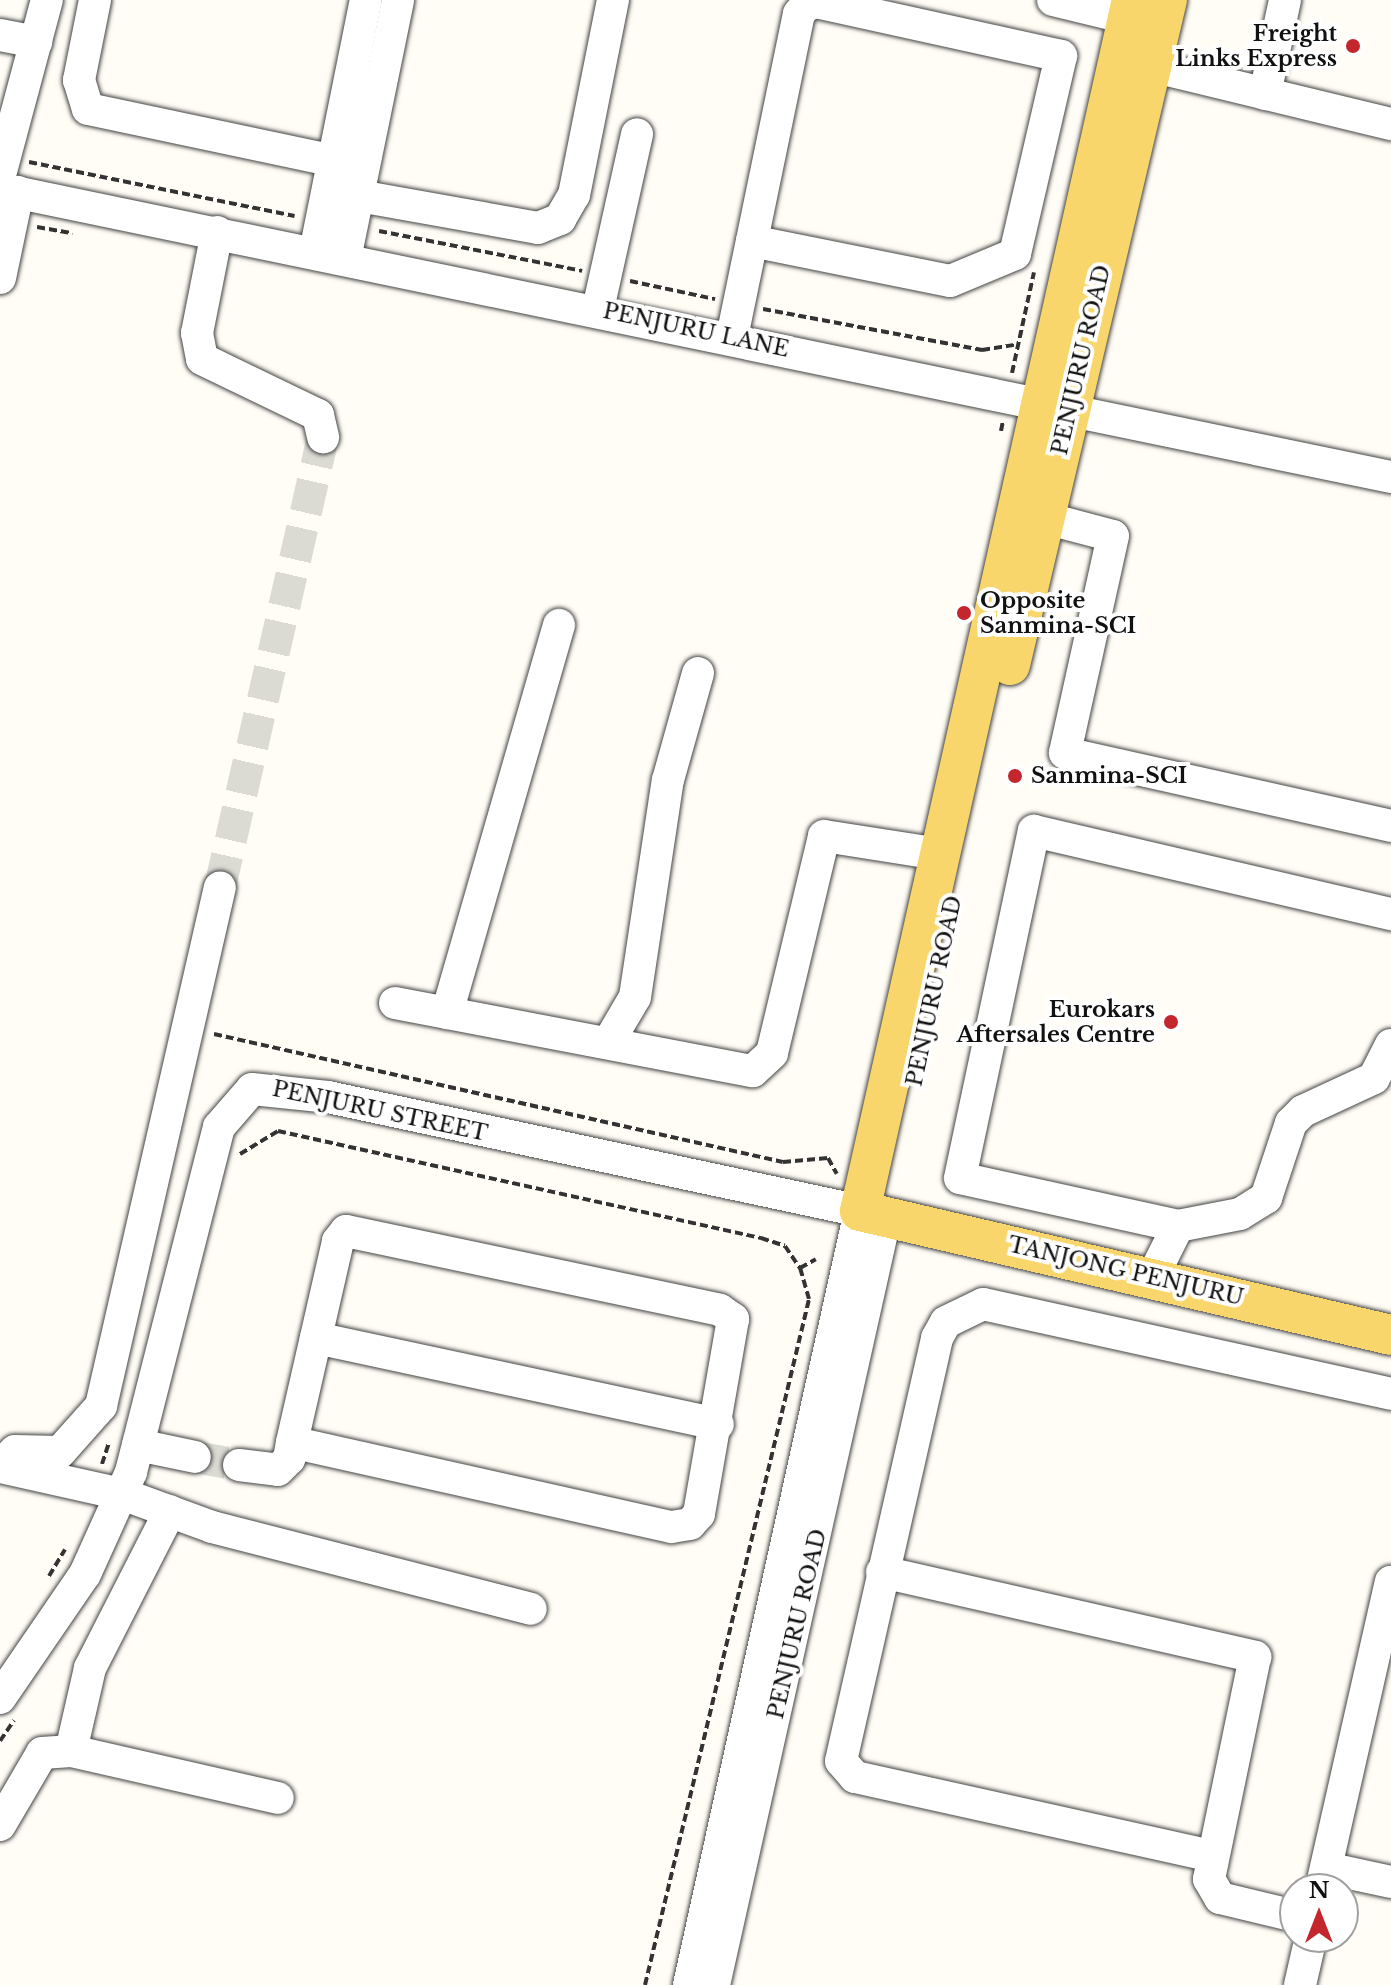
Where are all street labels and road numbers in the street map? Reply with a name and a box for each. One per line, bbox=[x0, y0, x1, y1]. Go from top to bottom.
street label: PENJURU ROAD bbox=[1046, 262, 1116, 458]
street label: PENJURU LANE bbox=[601, 297, 791, 363]
street label: PENJURU ROAD bbox=[901, 893, 967, 1089]
street label: PENJURU STREET bbox=[270, 1075, 490, 1147]
street label: TANJONG PENJURU bbox=[1005, 1231, 1247, 1311]
street label: PENJURU ROAD bbox=[762, 1526, 832, 1722]

